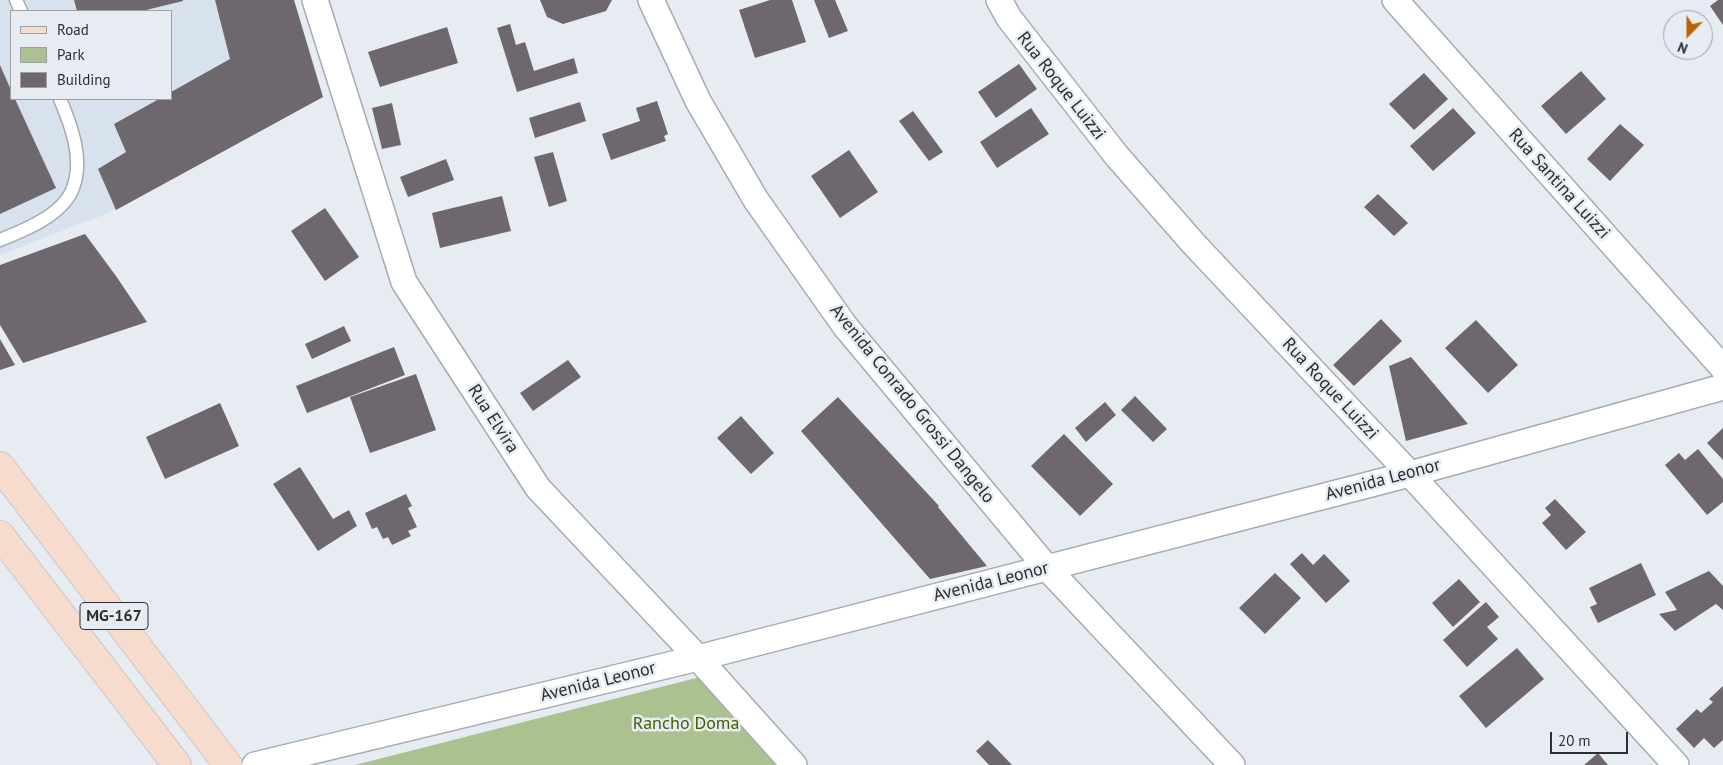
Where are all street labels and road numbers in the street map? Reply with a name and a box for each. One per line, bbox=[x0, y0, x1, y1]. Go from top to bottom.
street label: Rua Roque Luizzi bbox=[1012, 28, 1110, 144]
street label: Rua Santina Luizzi bbox=[1504, 124, 1614, 244]
street label: Avenida Conrado Grossi Dangelo bbox=[825, 300, 999, 508]
street label: Rua Roque Luizzi bbox=[1277, 334, 1383, 444]
street label: Rua Elvira bbox=[463, 381, 523, 457]
street label: Avenida Leonor bbox=[1323, 454, 1443, 506]
street label: Avenida Leonor bbox=[931, 557, 1051, 607]
road number: MG-167 bbox=[80, 602, 148, 630]
street label: Avenida Leonor bbox=[538, 657, 658, 707]

